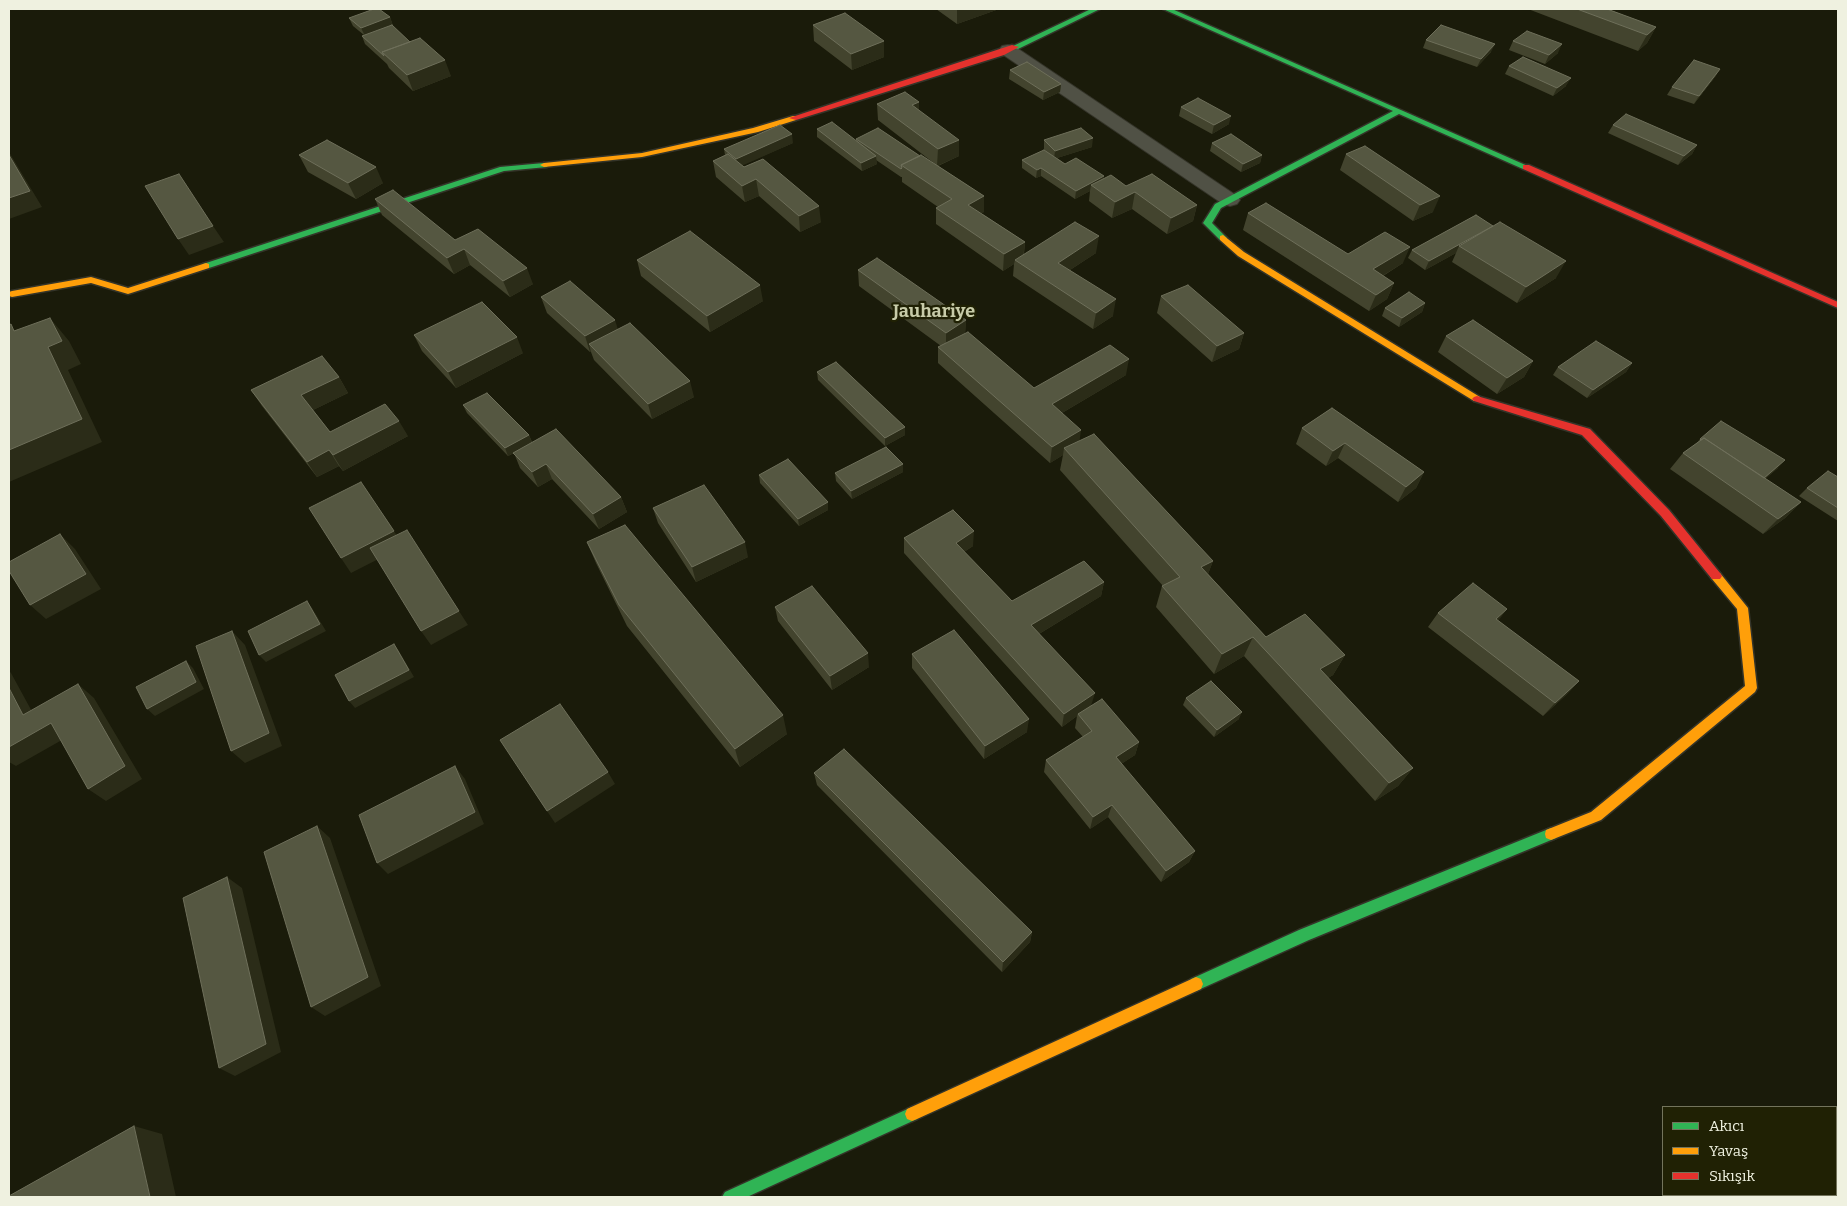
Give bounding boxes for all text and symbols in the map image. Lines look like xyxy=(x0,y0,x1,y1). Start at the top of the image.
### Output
district label: Jauhariye xyxy=(893,301,975,323)
legend xyxy=(1662,1106,1837,1196)
text: Akıcı xyxy=(1709,1117,1744,1135)
text: Yavaş xyxy=(1709,1142,1748,1160)
text: Sıkışık xyxy=(1709,1167,1755,1185)

